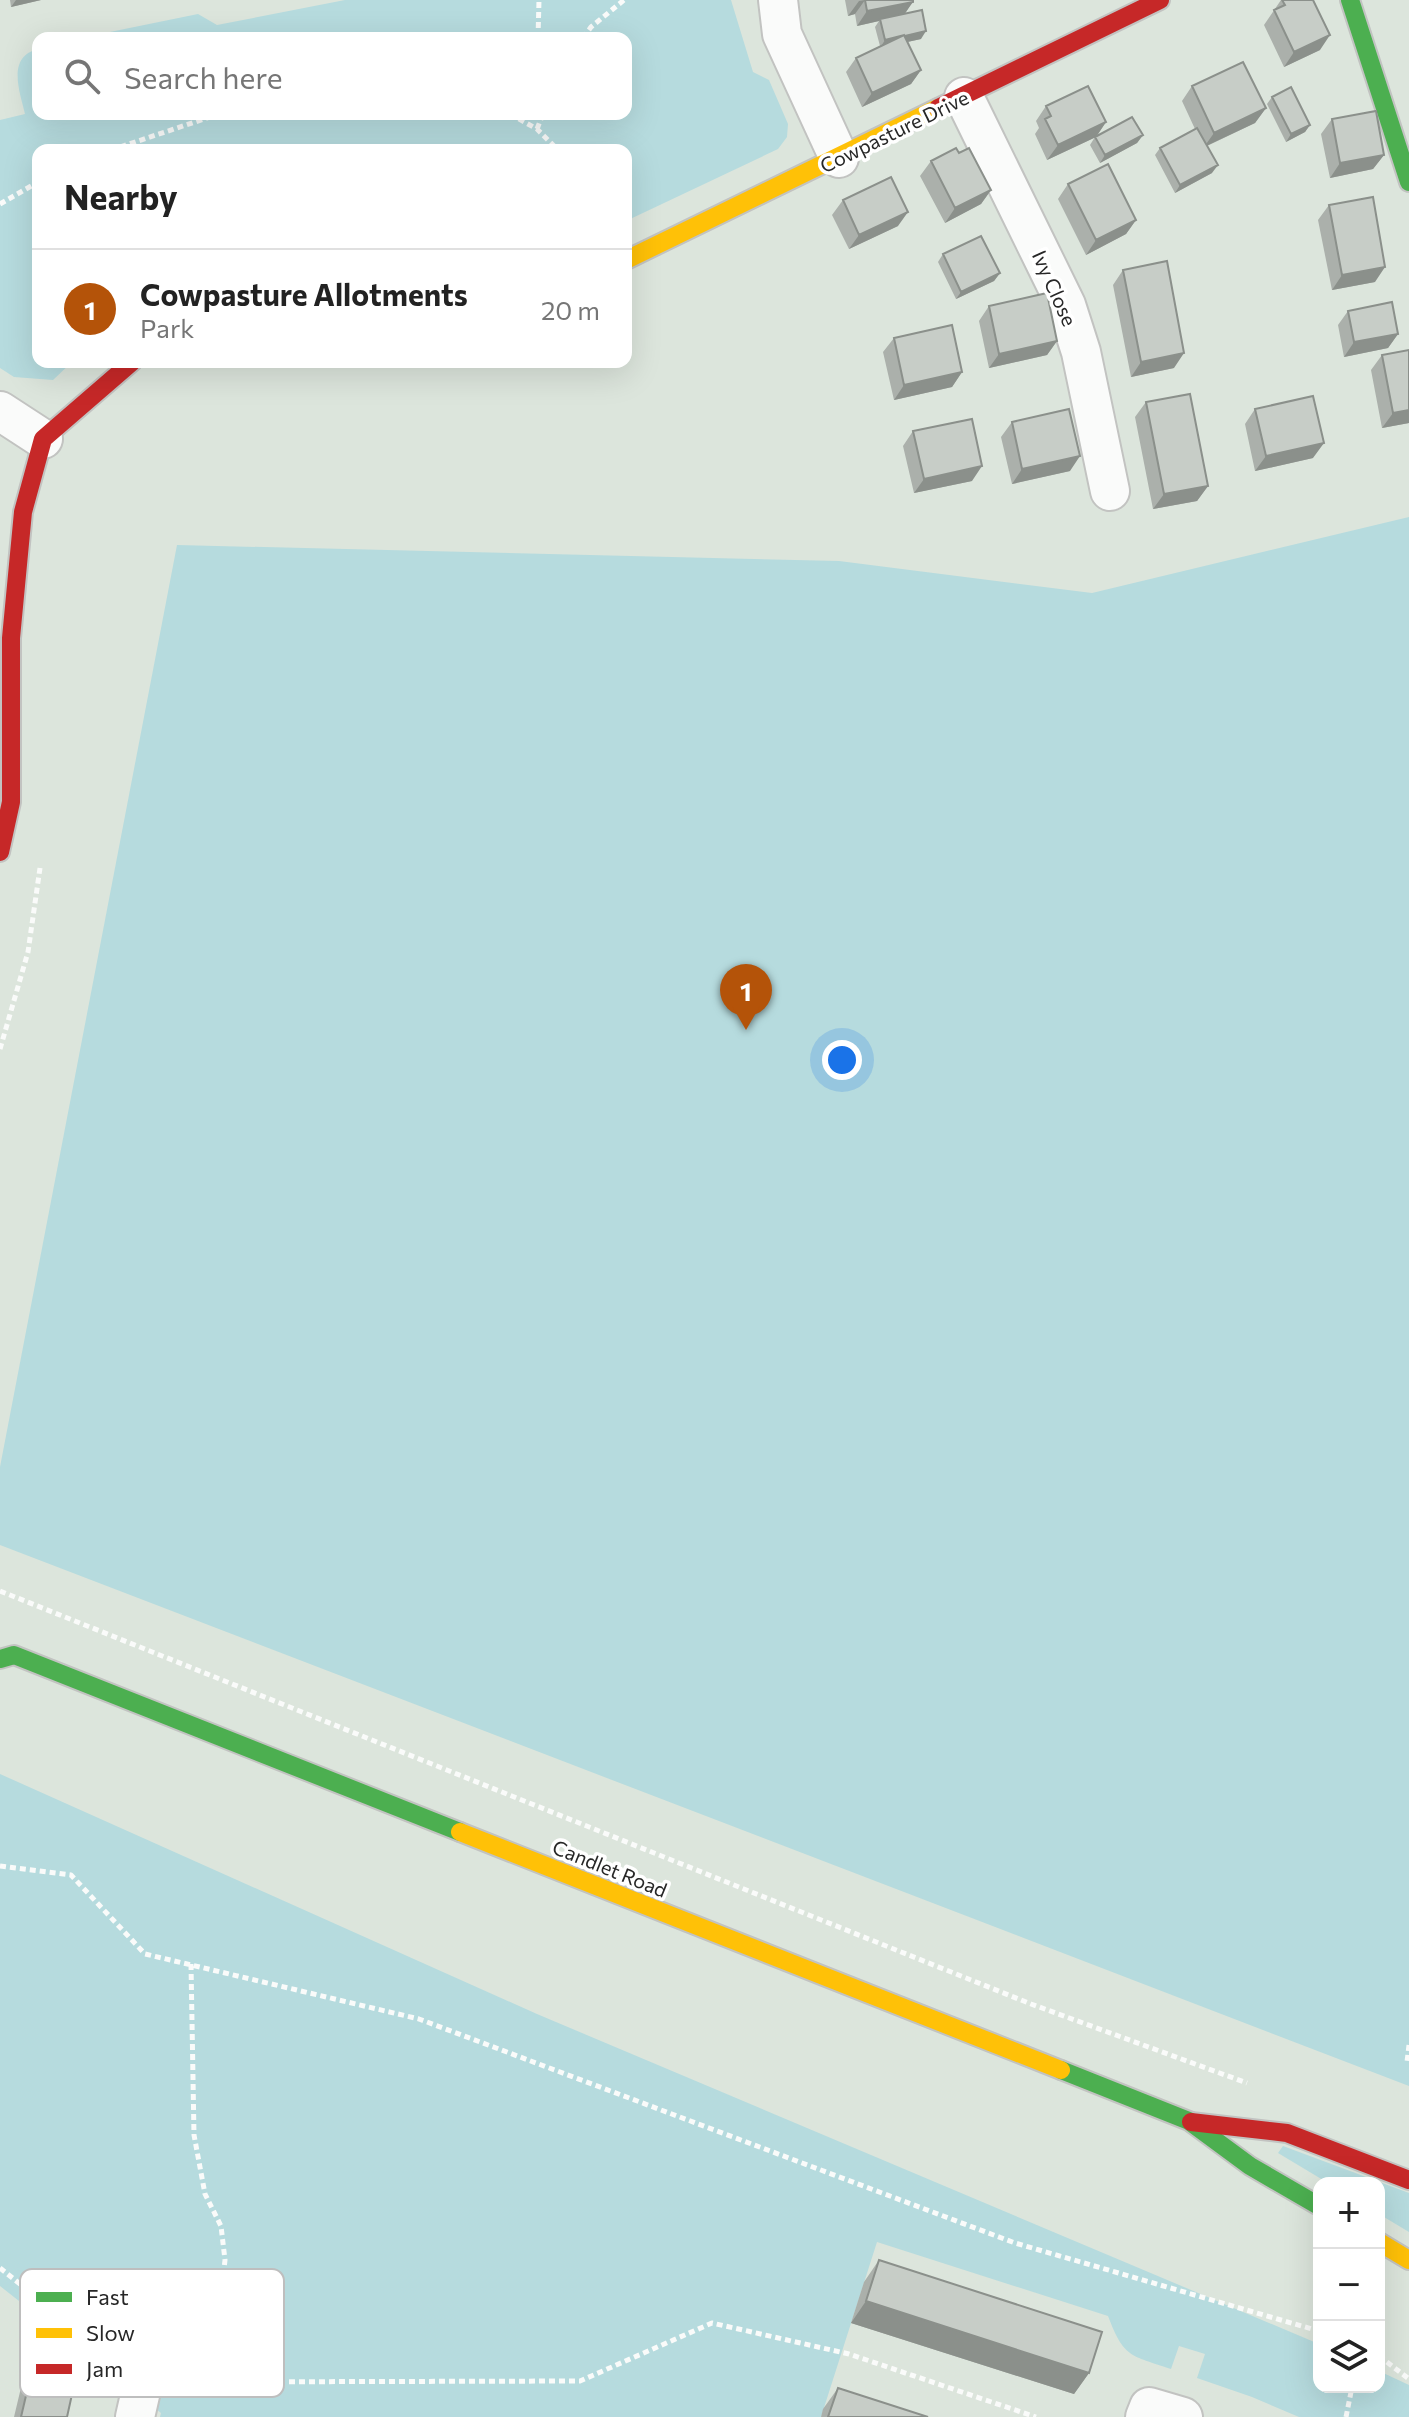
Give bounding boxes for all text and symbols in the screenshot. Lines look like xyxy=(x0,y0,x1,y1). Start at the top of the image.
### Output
search box xyxy=(32,32,632,120)
icon: search xyxy=(60,54,104,98)
text: Search here xyxy=(124,58,283,95)
street label: Cowpasture Drive xyxy=(816,85,972,177)
text: Nearby xyxy=(64,175,178,217)
street label: Ivy Close xyxy=(1028,246,1082,330)
text: Cowpasture Allotments xyxy=(140,275,468,312)
text: 1 xyxy=(84,294,96,325)
text: 20 m xyxy=(541,294,600,325)
text: Park xyxy=(140,312,194,343)
pin: 1 xyxy=(720,964,772,1030)
your location xyxy=(822,1040,862,1080)
street label: Candlet Road xyxy=(549,1834,671,1902)
map controls xyxy=(1313,2177,1385,2393)
button: + xyxy=(1313,2177,1385,2249)
button: − xyxy=(1313,2249,1385,2321)
legend xyxy=(20,2269,284,2397)
text: Fast xyxy=(86,2283,129,2310)
text: Slow xyxy=(86,2319,135,2346)
button: layers xyxy=(1313,2321,1385,2393)
text: Jam xyxy=(86,2355,123,2382)

